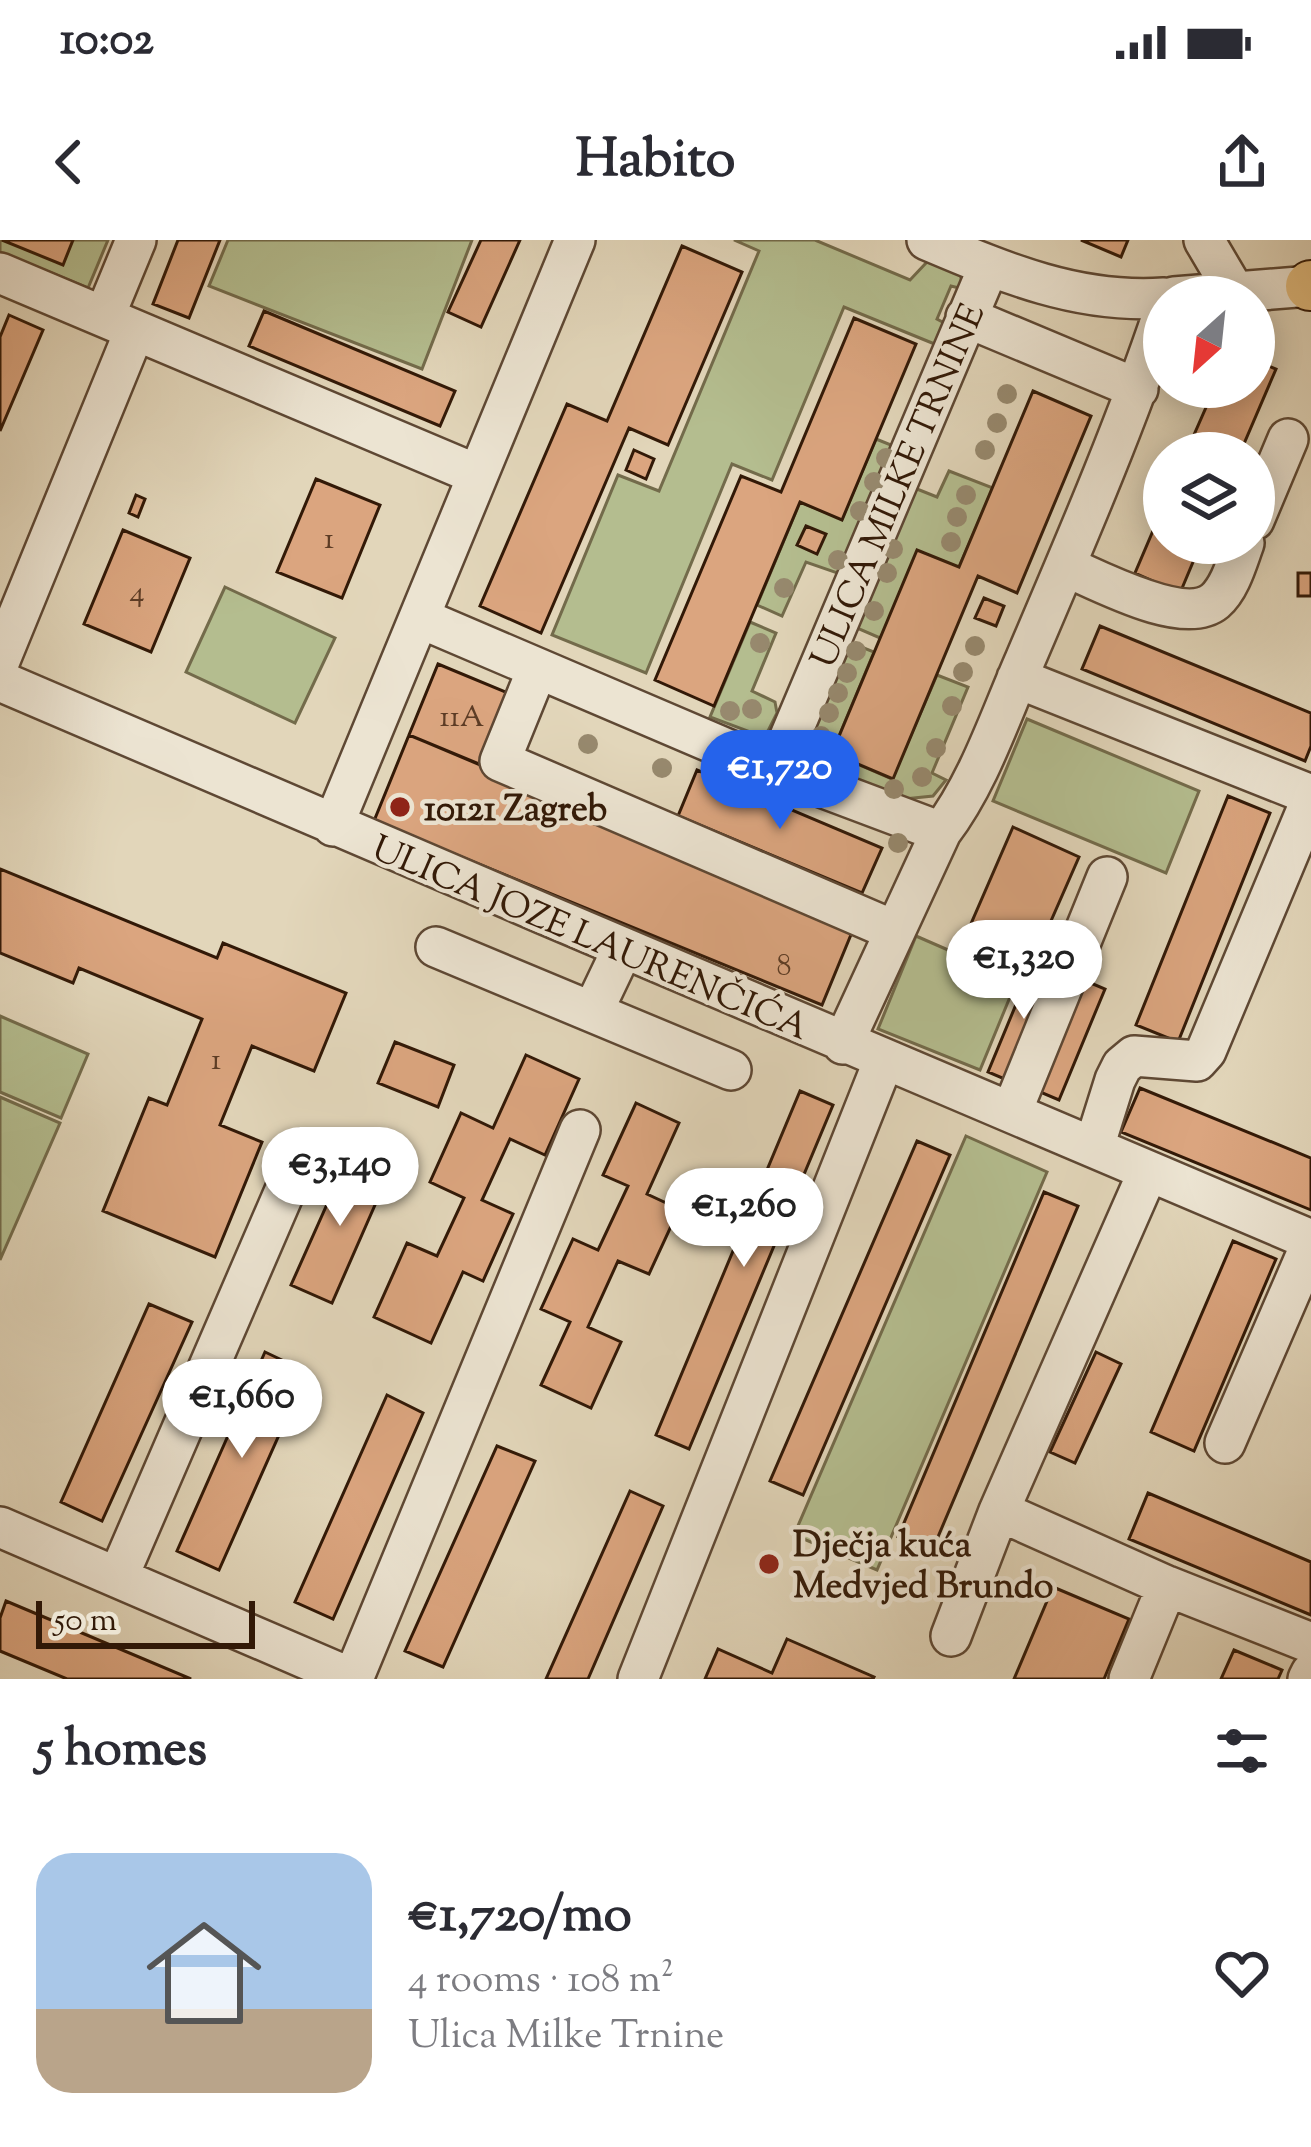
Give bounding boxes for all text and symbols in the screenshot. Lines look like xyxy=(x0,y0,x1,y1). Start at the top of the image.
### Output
text: 10:02 xyxy=(60,10,154,75)
text: Habito xyxy=(576,123,735,201)
icon: back xyxy=(36,129,102,195)
icon: share xyxy=(1209,129,1275,195)
north arrow xyxy=(1143,276,1275,408)
map controls xyxy=(1143,276,1275,564)
street label: ULICA MILKE TRNINE xyxy=(799,296,1000,677)
button: layers xyxy=(1143,432,1275,564)
house number: 1 xyxy=(324,519,334,562)
house number: 4 xyxy=(129,572,145,615)
house number: 11A xyxy=(440,697,484,740)
pin: €1,720 xyxy=(682,730,878,832)
text: €1,720 xyxy=(728,741,833,797)
place label: 10121 Zagreb xyxy=(424,785,607,837)
marker: 10121 Zagreb xyxy=(387,794,413,820)
street label: ULICA JOZE LAURENČIĆA xyxy=(363,824,816,1055)
pin: €1,320 xyxy=(926,920,1122,1022)
text: €1,320 xyxy=(973,931,1075,987)
house number: 8 xyxy=(777,946,792,989)
house number: 1 xyxy=(211,1040,221,1083)
pin: €3,140 xyxy=(242,1127,438,1229)
text: €3,140 xyxy=(289,1138,391,1194)
pin: €1,260 xyxy=(646,1168,842,1270)
text: €1,260 xyxy=(691,1179,797,1235)
pin: €1,660 xyxy=(144,1359,340,1461)
text: €1,660 xyxy=(189,1370,295,1426)
place label: Dječja kuća Medvjed Brundo xyxy=(793,1521,1054,1614)
marker: Dječja kuća Medvjed Brundo xyxy=(756,1551,782,1577)
scale bar xyxy=(36,1595,255,1648)
text: 50 m xyxy=(54,1598,117,1646)
text: 5 homes xyxy=(36,1715,207,1788)
icon: filters xyxy=(1209,1718,1275,1784)
text: €1,720/mo xyxy=(408,1881,632,1954)
icon: home xyxy=(132,1901,276,2045)
icon: heart xyxy=(1209,1940,1275,2006)
text: 4 rooms · 108 m² xyxy=(408,1954,674,2010)
text: Ulica Milke Trnine xyxy=(408,2010,724,2066)

